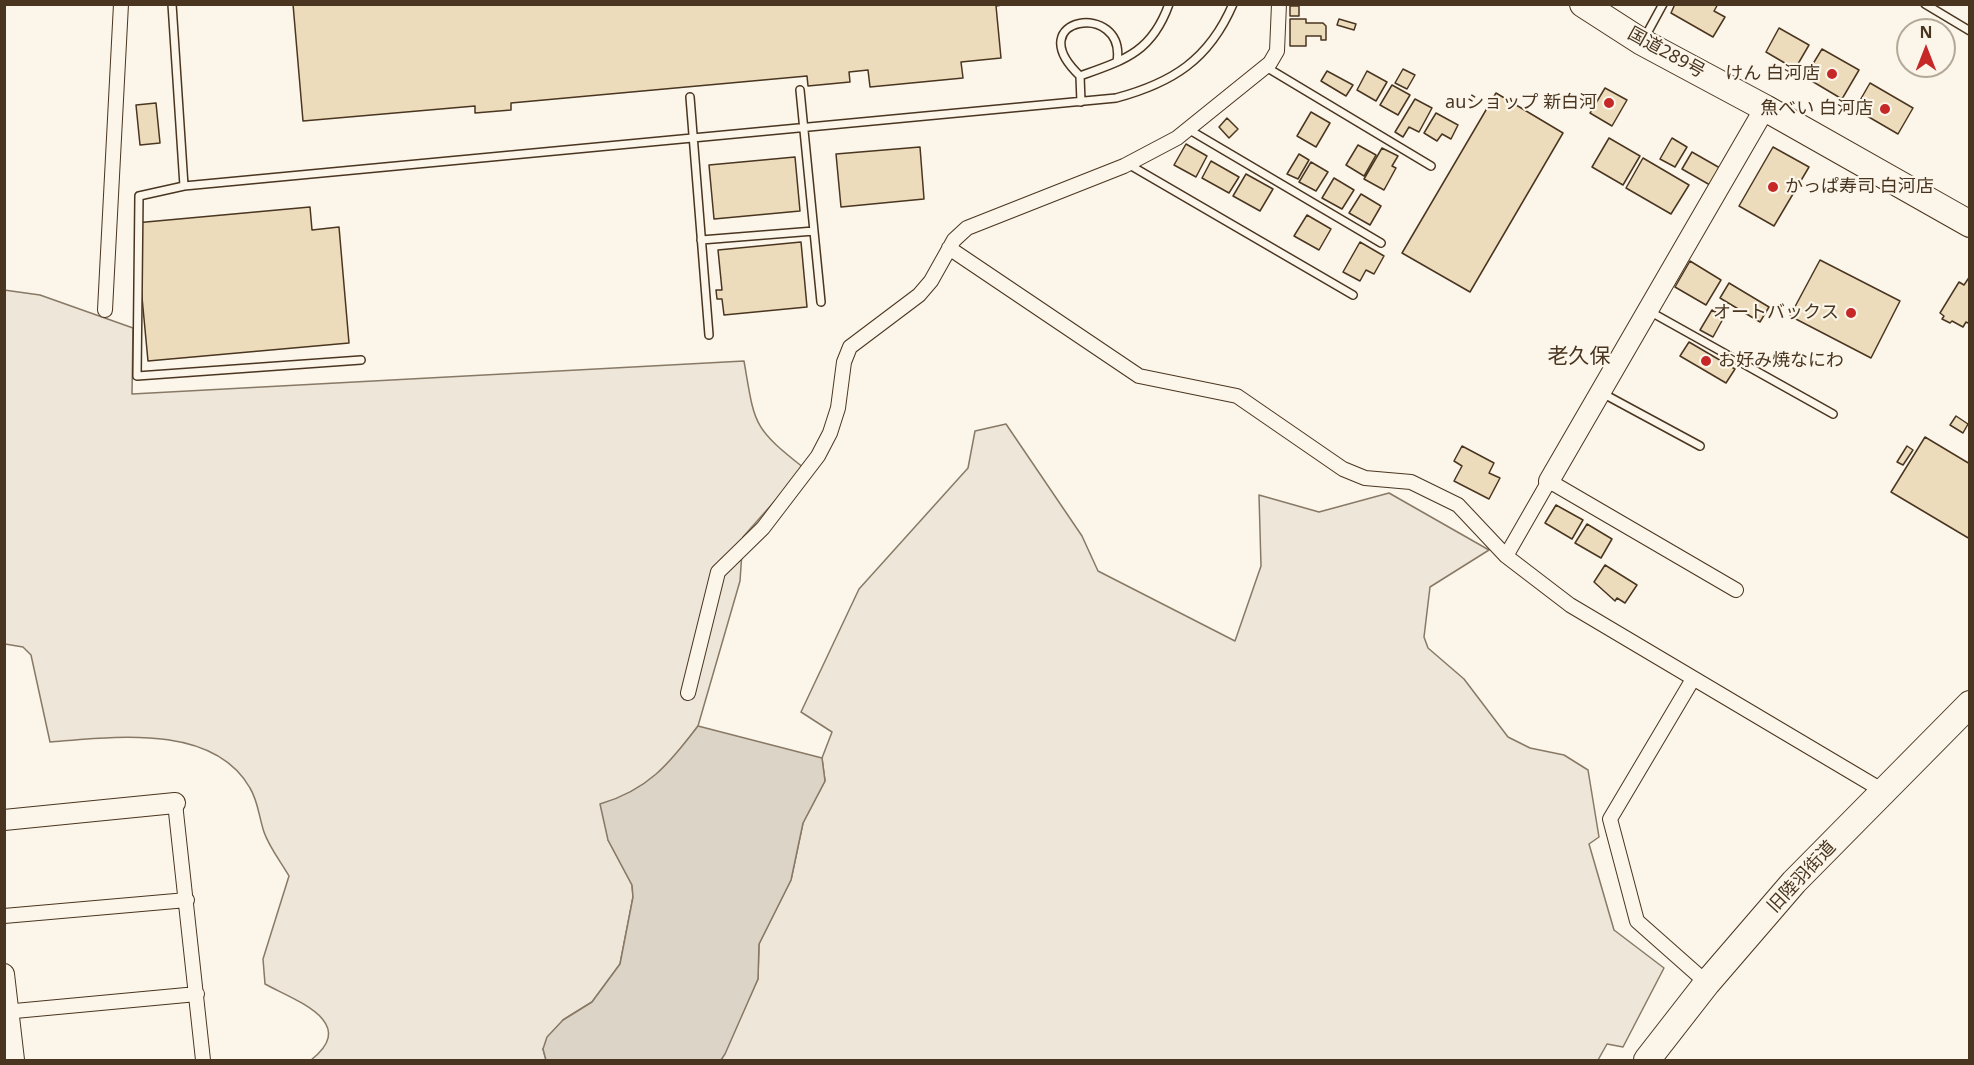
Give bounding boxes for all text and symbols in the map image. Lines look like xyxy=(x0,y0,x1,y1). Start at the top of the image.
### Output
north arrow xyxy=(1896,18,1956,78)
text: N xyxy=(1919,21,1933,43)
street label: 国道289号 xyxy=(1624,23,1708,83)
place label: けん 白河店 xyxy=(1725,63,1820,85)
marker: けん 白河店 xyxy=(1825,67,1839,81)
place label: auショップ 新白河 xyxy=(1445,92,1597,114)
marker: auショップ 新白河 xyxy=(1602,96,1616,110)
place label: 魚べい 白河店 xyxy=(1760,98,1873,120)
marker: 魚べい 白河店 xyxy=(1878,102,1892,116)
place label: かっぱ寿司 白河店 xyxy=(1785,176,1934,198)
marker: かっぱ寿司 白河店 xyxy=(1766,180,1780,194)
place label: オートバックス xyxy=(1713,302,1839,324)
marker: オートバックス xyxy=(1844,306,1858,320)
district label: 老久保 xyxy=(1548,344,1610,370)
place label: お好み焼なにわ xyxy=(1718,350,1844,372)
marker: お好み焼なにわ xyxy=(1699,354,1713,368)
street label: 旧陸羽街道 xyxy=(1763,837,1841,917)

